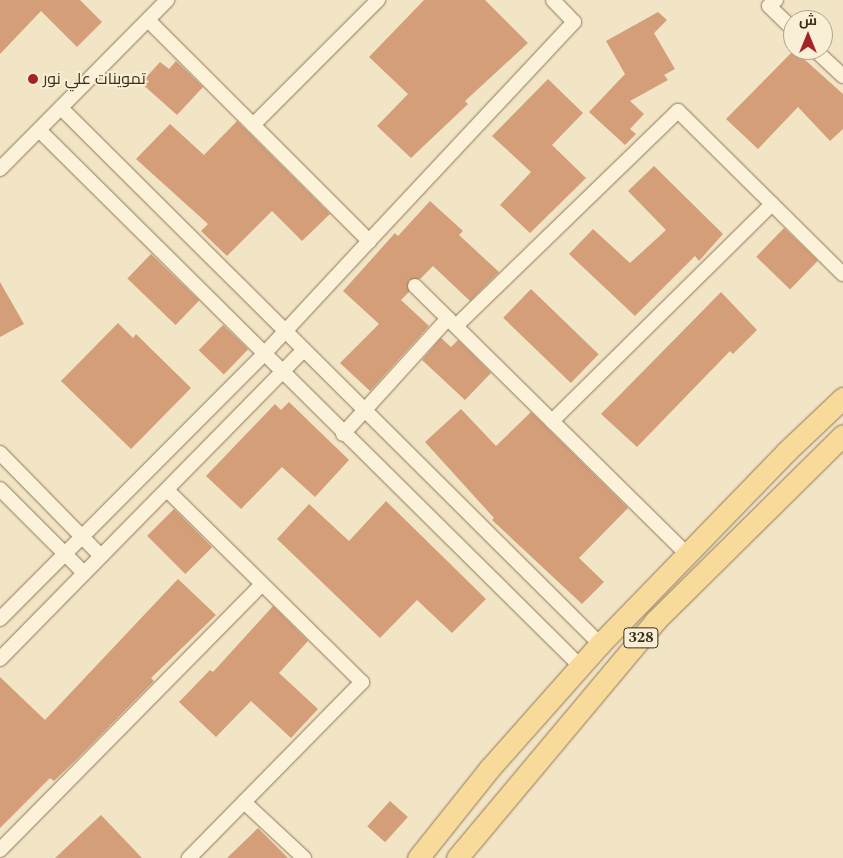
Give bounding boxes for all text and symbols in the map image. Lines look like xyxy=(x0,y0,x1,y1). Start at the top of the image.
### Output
north arrow xyxy=(783,10,833,60)
text: ش xyxy=(799,10,817,31)
place label: تموينات علي نور xyxy=(43,69,146,89)
marker: تموينات علي نور xyxy=(27,73,39,85)
road number: 328 xyxy=(622,626,660,650)

